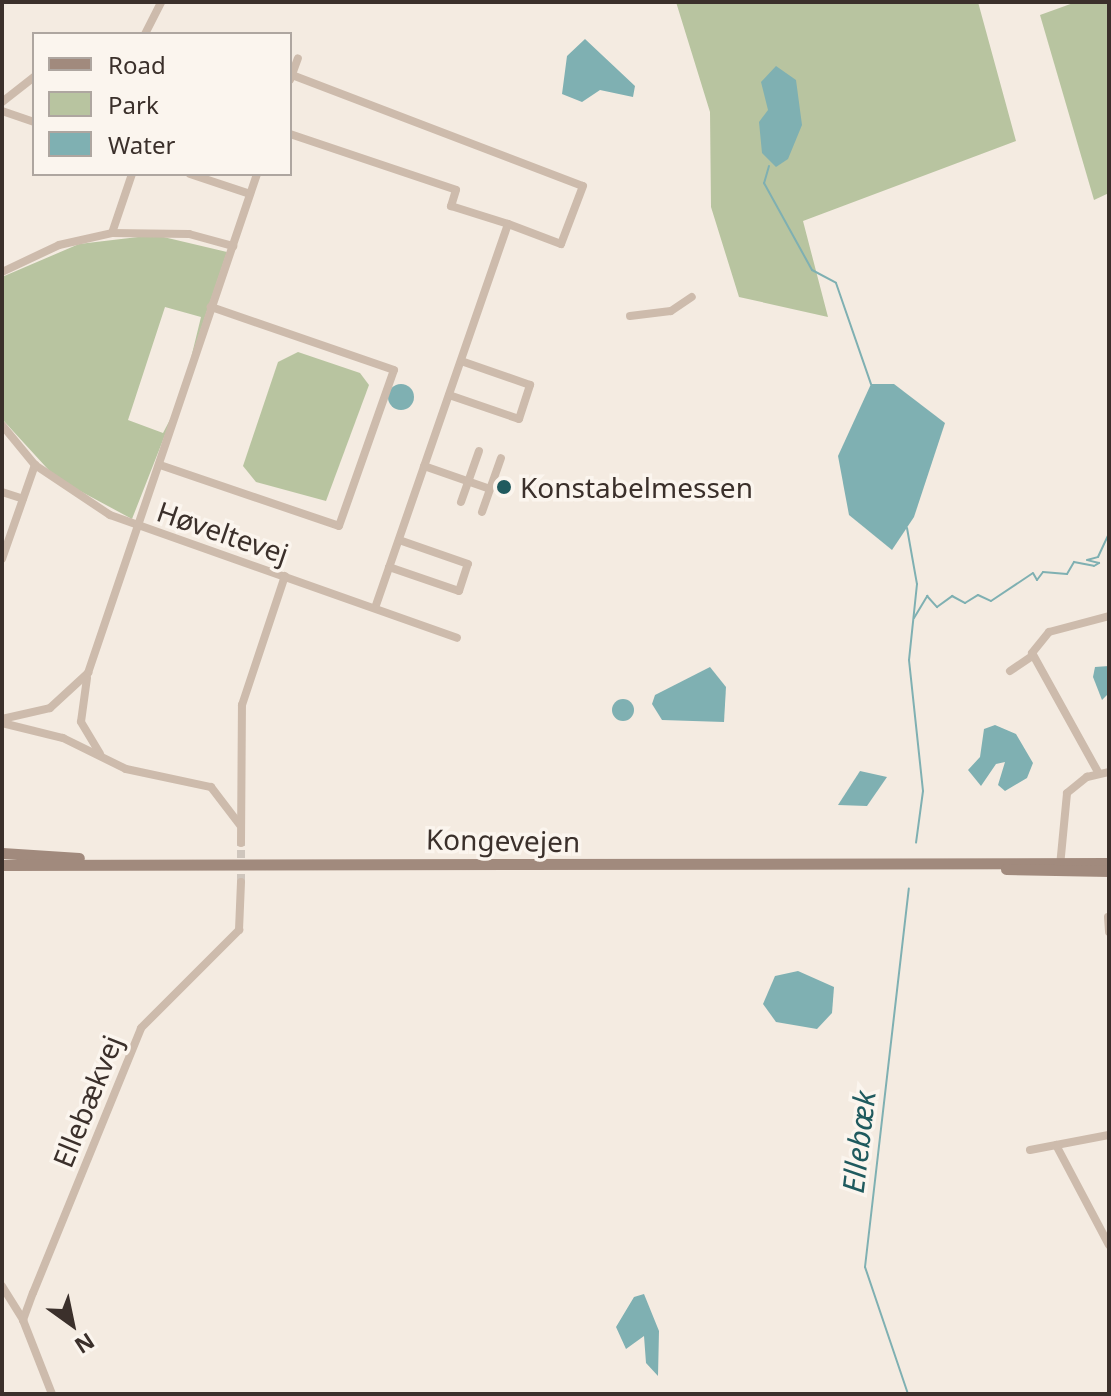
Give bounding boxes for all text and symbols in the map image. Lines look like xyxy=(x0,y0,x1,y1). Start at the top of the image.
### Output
legend xyxy=(32,32,292,176)
text: Road xyxy=(108,48,166,81)
text: Park xyxy=(108,88,159,121)
text: Water xyxy=(108,128,175,161)
place label: Konstabelmessen xyxy=(520,470,753,504)
marker: Konstabelmessen xyxy=(495,478,513,496)
street label: Høveltevej xyxy=(153,494,293,570)
street label: Kongevejen xyxy=(426,822,580,858)
street label: Ellebækvej xyxy=(45,1030,129,1172)
water label: Ellebæk xyxy=(835,1089,883,1195)
north arrow xyxy=(32,1284,112,1364)
text: N xyxy=(69,1327,101,1362)

